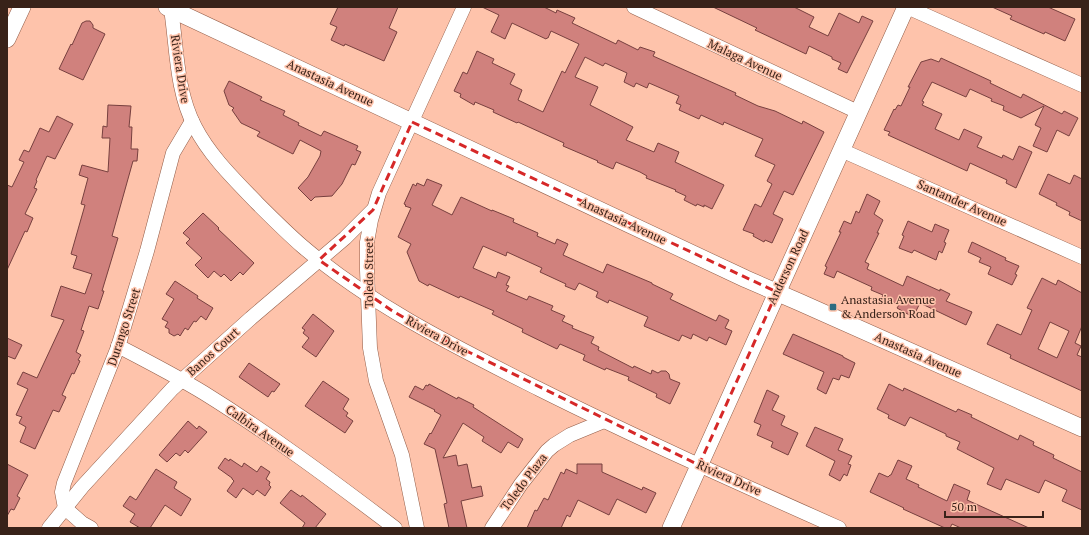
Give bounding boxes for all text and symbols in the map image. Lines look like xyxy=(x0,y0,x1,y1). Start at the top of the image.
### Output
street label: Riviera Drive xyxy=(168,34,193,104)
street label: Malaga Avenue xyxy=(706,36,785,83)
street label: Anastasia Avenue xyxy=(284,56,376,109)
street label: Santander Avenue xyxy=(915,176,1009,229)
street label: Anastasia Avenue xyxy=(577,194,669,247)
street label: Anderson Road xyxy=(764,226,812,307)
street label: Toledo Street xyxy=(361,237,376,309)
street label: Durango Street xyxy=(104,285,143,368)
place label: Anastasia Avenue & Anderson Road xyxy=(841,292,936,321)
marker: Anastasia Avenue & Anderson Road xyxy=(828,302,838,312)
street label: Riviera Drive xyxy=(403,312,471,359)
street label: Banos Court xyxy=(183,324,242,379)
street label: Anastasia Avenue xyxy=(872,329,964,380)
street label: Calbira Avenue xyxy=(223,401,297,460)
street label: Toledo Plaza xyxy=(497,450,550,513)
street label: Riviera Drive xyxy=(695,457,764,498)
scale bar xyxy=(945,493,1043,519)
text: 50 m xyxy=(951,499,978,514)

